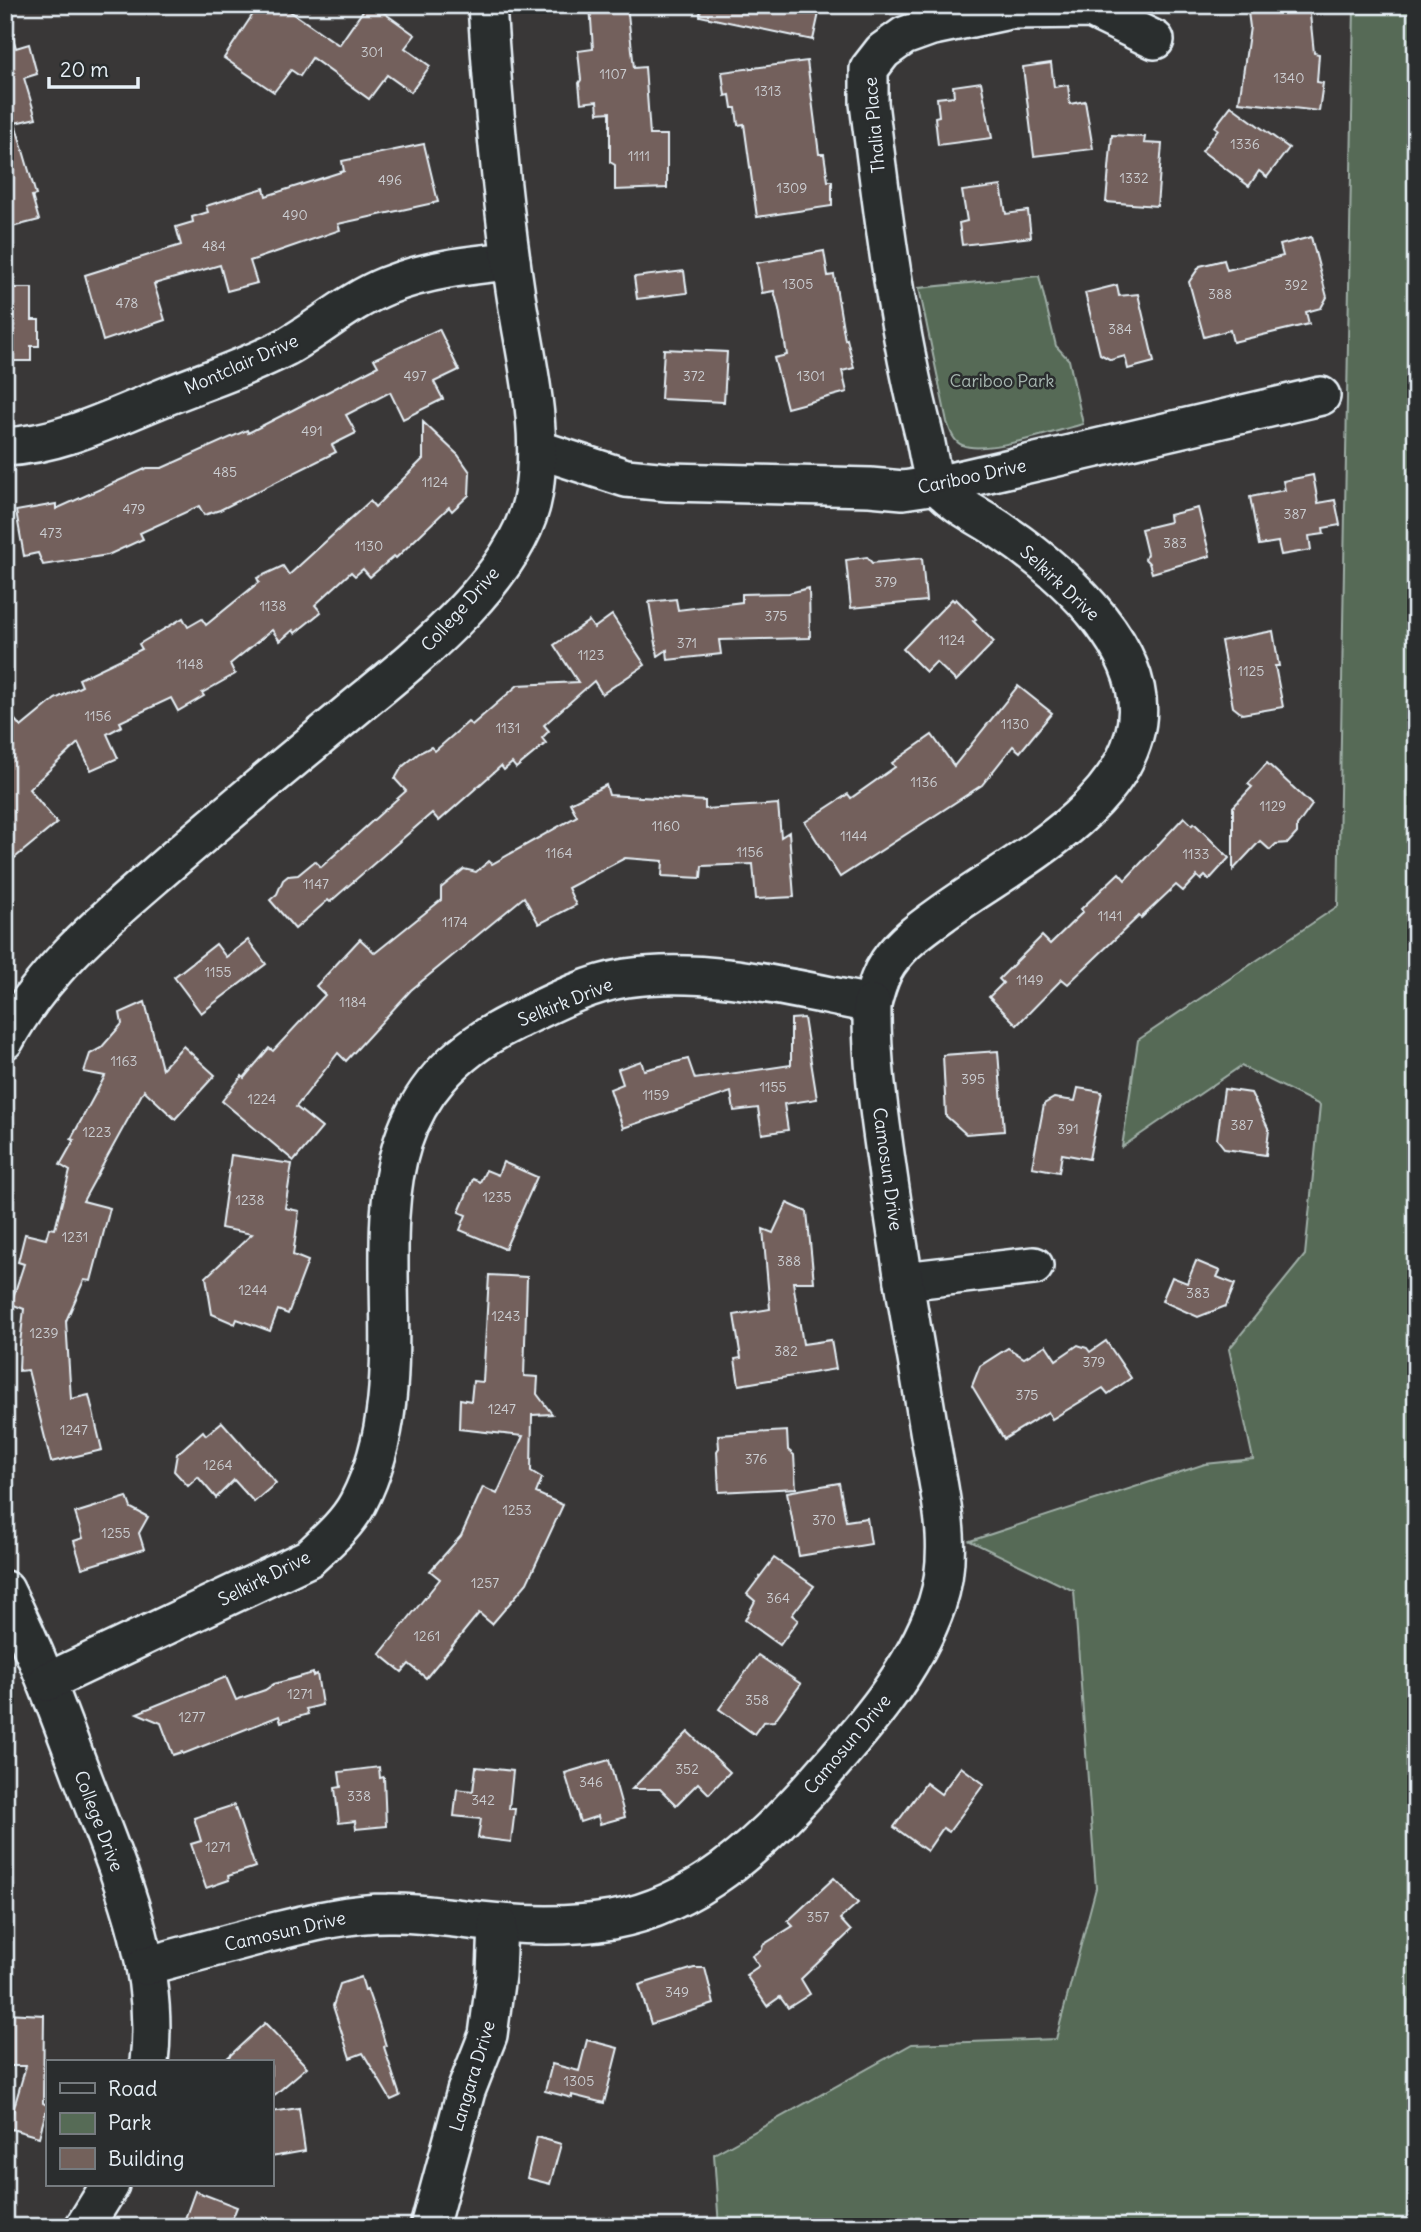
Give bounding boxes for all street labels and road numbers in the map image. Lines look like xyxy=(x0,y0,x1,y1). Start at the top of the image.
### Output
street label: Thalia Place xyxy=(858,76,890,174)
street label: Montclair Drive xyxy=(180,329,302,399)
street label: Cariboo Drive xyxy=(916,453,1028,499)
street label: Selkirk Drive xyxy=(1015,540,1105,626)
street label: College Drive xyxy=(416,562,504,656)
street label: Selkirk Drive xyxy=(514,973,616,1031)
street label: Camosun Drive xyxy=(868,1106,908,1232)
street label: Selkirk Drive xyxy=(214,1545,314,1611)
street label: Camosun Drive xyxy=(798,1689,896,1799)
street label: College Drive xyxy=(69,1767,129,1875)
street label: Camosun Drive xyxy=(222,1906,348,1956)
street label: Langara Drive xyxy=(444,2018,500,2134)

